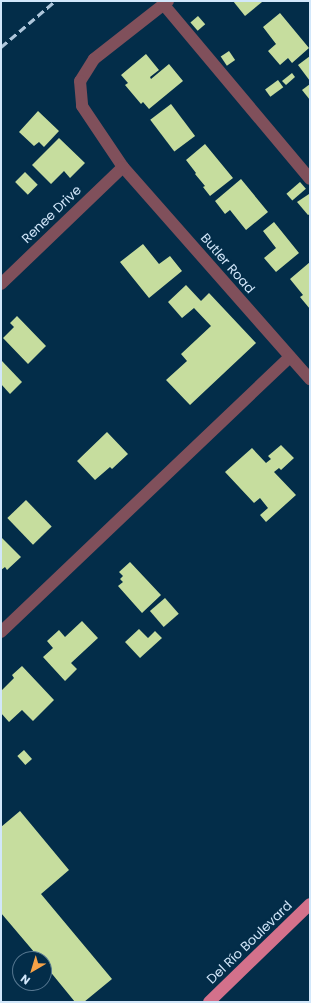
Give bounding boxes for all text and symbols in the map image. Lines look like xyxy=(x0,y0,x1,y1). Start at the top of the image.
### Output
street label: Renee Drive xyxy=(19,183,85,247)
street label: Butler Road xyxy=(197,231,257,297)
street label: Del Río Boulevard xyxy=(204,898,296,988)
north arrow xyxy=(12,951,52,991)
text: N xyxy=(17,971,33,989)

